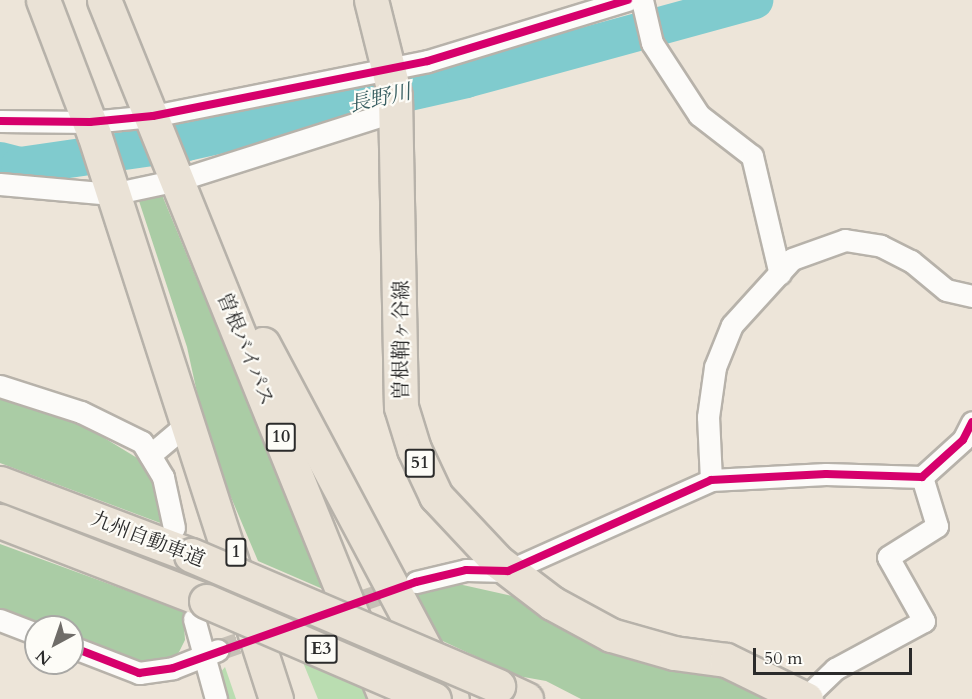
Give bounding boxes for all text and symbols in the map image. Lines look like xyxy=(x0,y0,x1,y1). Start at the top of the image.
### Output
water label: 長野川 xyxy=(346,80,414,118)
street label: 曽根鞘ヶ谷線 xyxy=(389,280,413,400)
street label: 曽根バイパス xyxy=(212,289,280,409)
road number: 10 xyxy=(264,422,298,452)
road number: 51 xyxy=(404,448,436,478)
street label: 九州自動車道 xyxy=(88,506,208,572)
road number: 1 xyxy=(224,537,248,567)
north arrow xyxy=(24,615,84,675)
road number: E3 xyxy=(304,634,338,664)
scale bar xyxy=(756,636,915,674)
text: N xyxy=(31,644,56,670)
text: 50 m xyxy=(764,646,803,671)

